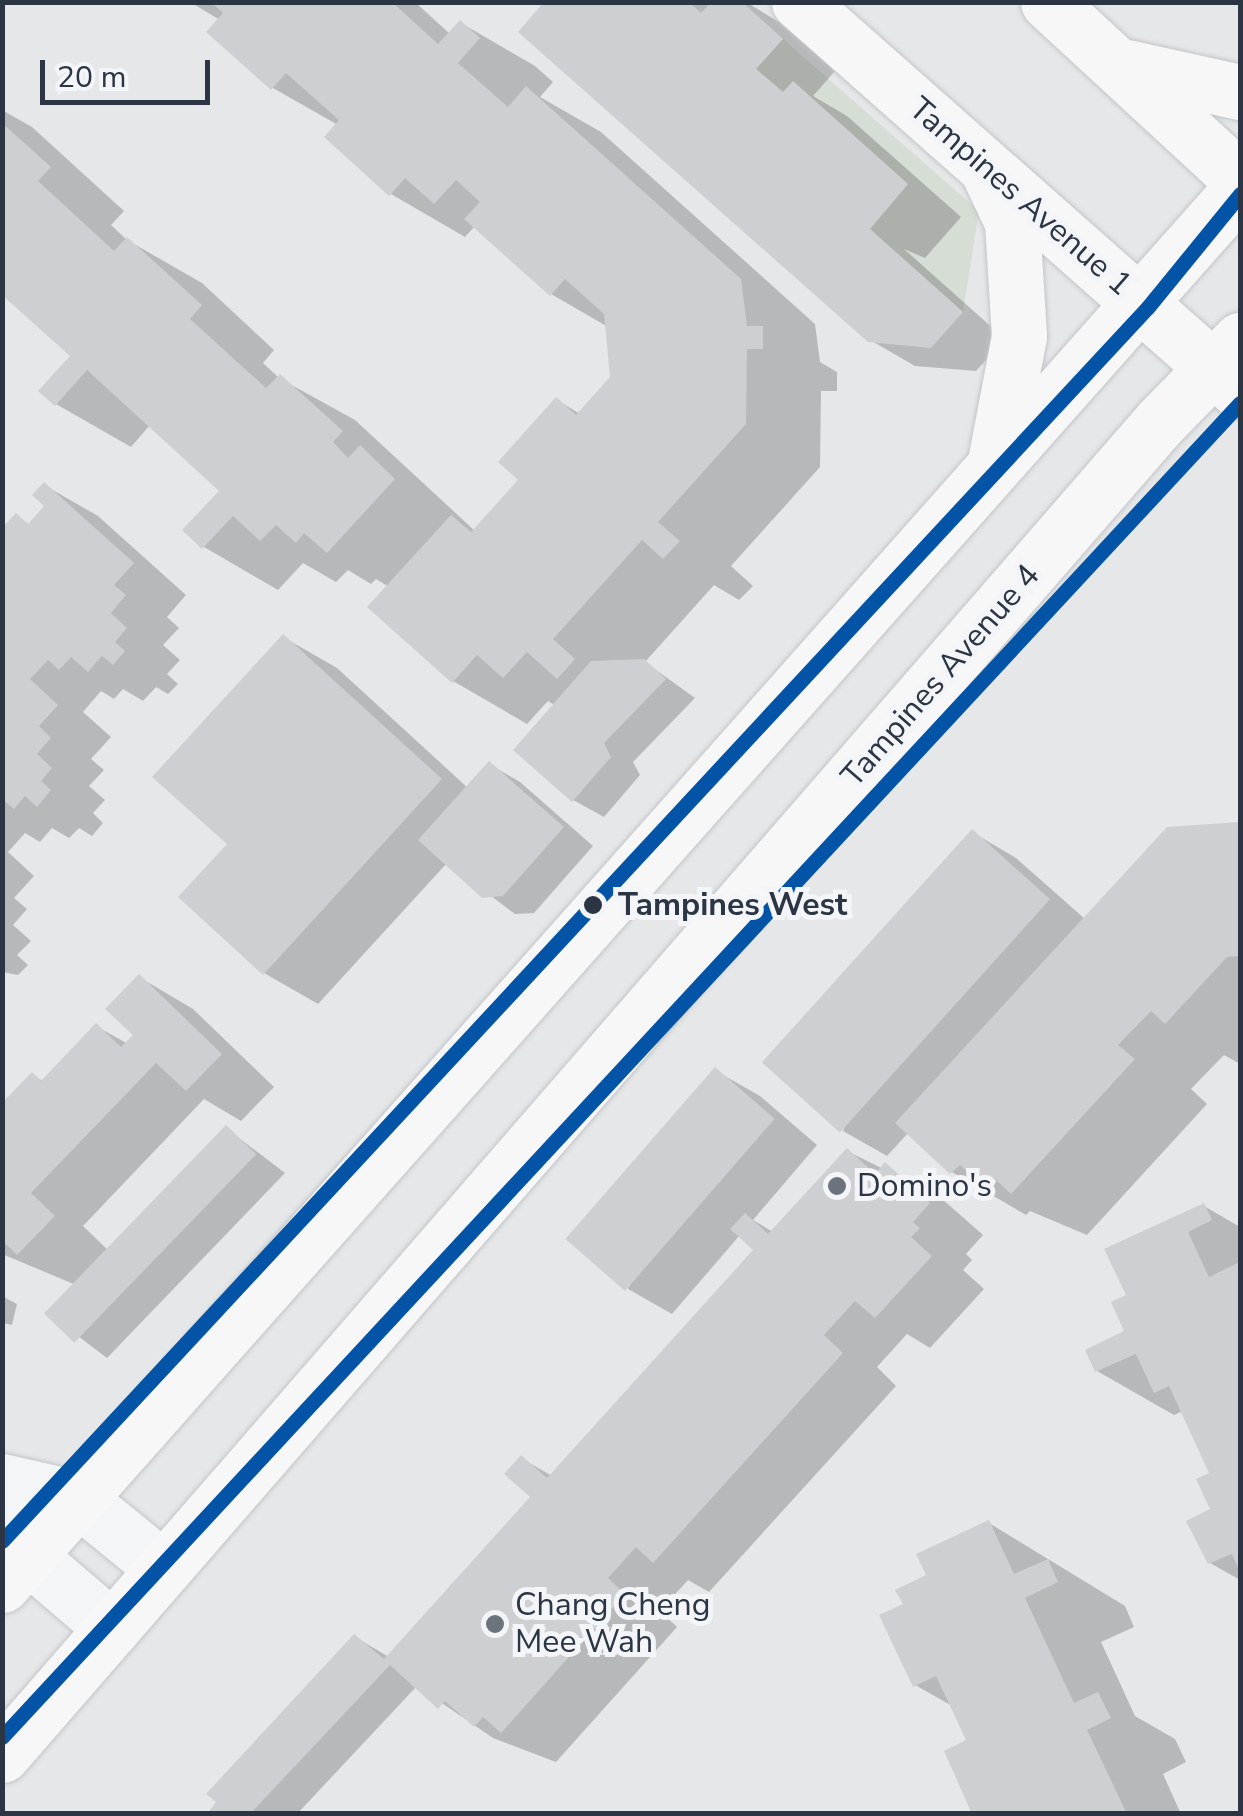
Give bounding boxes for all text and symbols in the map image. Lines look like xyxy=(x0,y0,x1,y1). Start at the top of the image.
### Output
scale bar xyxy=(45,40,215,102)
text: 20 m xyxy=(57,57,126,98)
street label: Tampines Avenue 1 xyxy=(901,90,1139,304)
street label: Tampines Avenue 4 xyxy=(834,557,1048,795)
place label: Tampines West xyxy=(618,886,847,924)
marker: Tampines West xyxy=(577,889,609,921)
place label: Domino's xyxy=(857,1167,992,1205)
marker: Domino's xyxy=(826,1175,848,1197)
place label: Chang Cheng Mee Wah xyxy=(515,1587,710,1662)
marker: Chang Cheng Mee Wah xyxy=(484,1613,506,1635)

